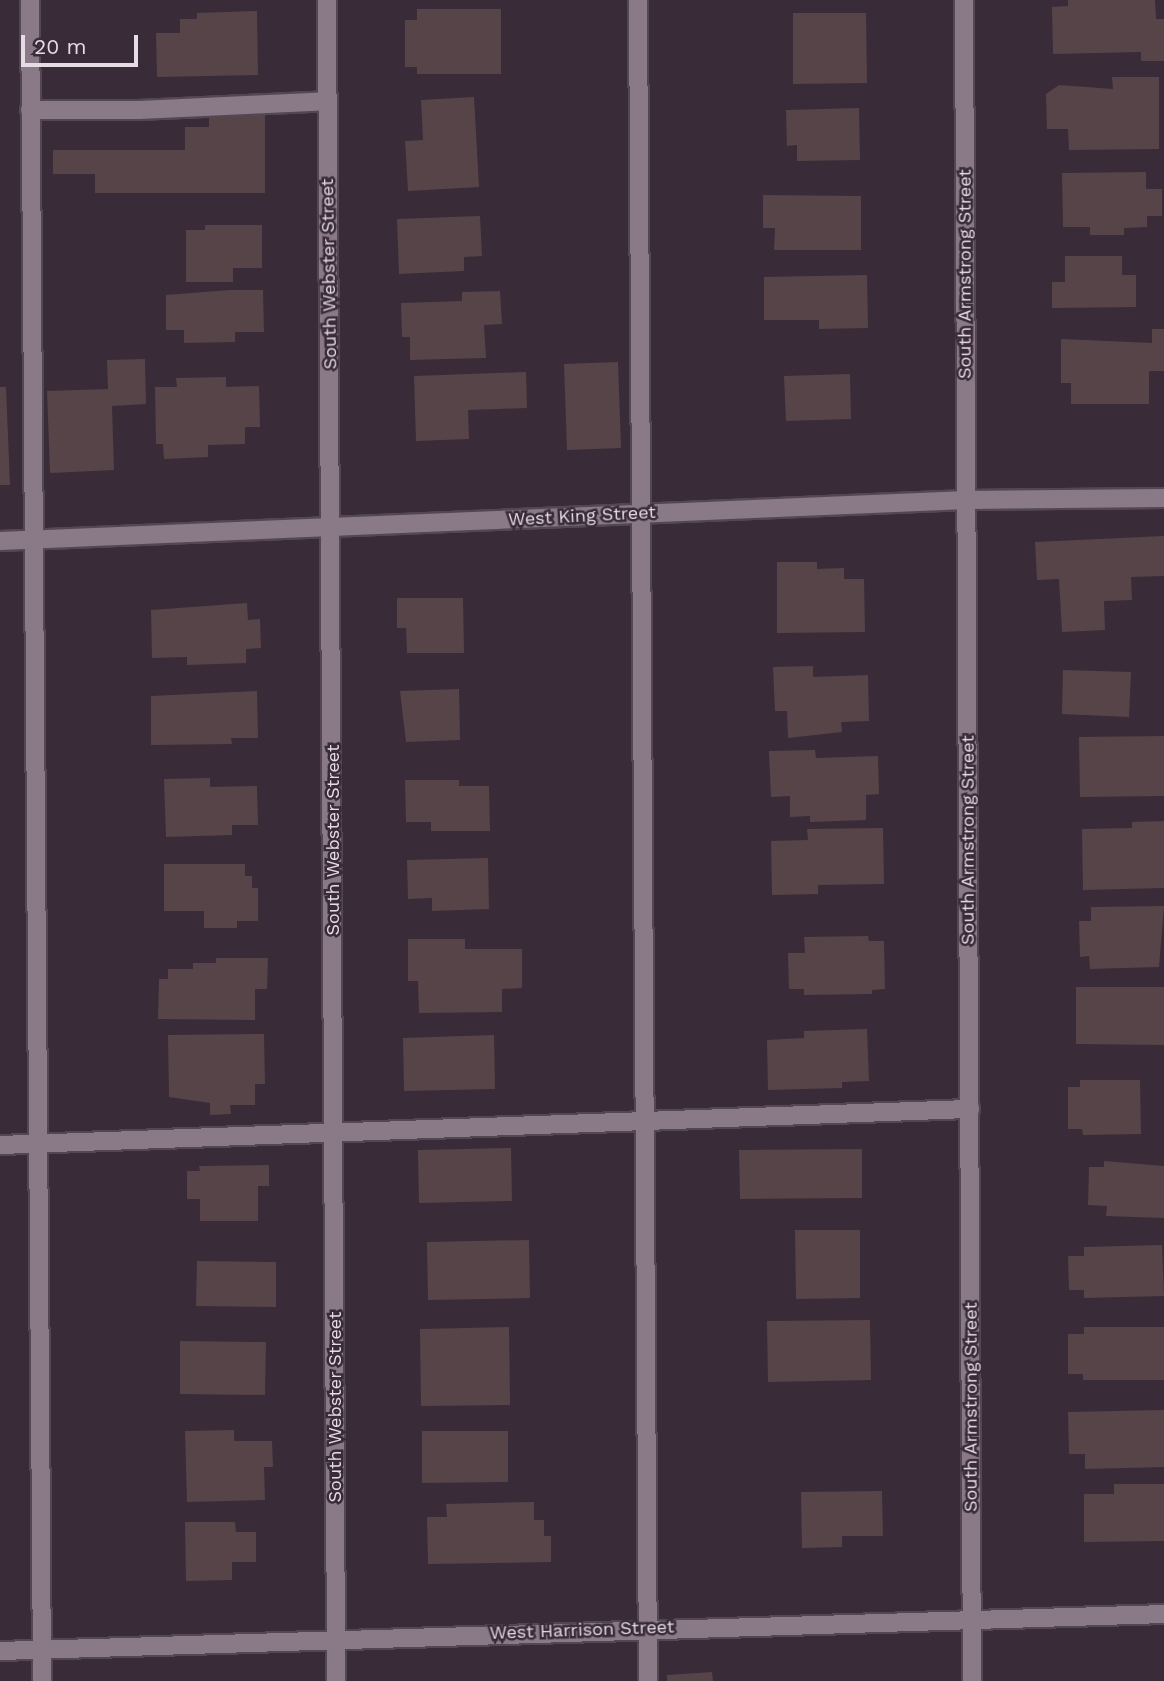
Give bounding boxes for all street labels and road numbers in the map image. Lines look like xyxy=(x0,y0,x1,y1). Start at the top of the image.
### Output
street label: South Armstrong Street xyxy=(954,169,976,379)
street label: South Webster Street xyxy=(317,178,341,370)
street label: West King Street xyxy=(508,501,656,531)
street label: South Armstrong Street xyxy=(957,735,979,945)
street label: South Webster Street xyxy=(322,744,344,936)
street label: South Armstrong Street xyxy=(960,1302,982,1512)
street label: South Webster Street xyxy=(324,1311,346,1503)
street label: West Harrison Street xyxy=(489,1616,675,1644)

